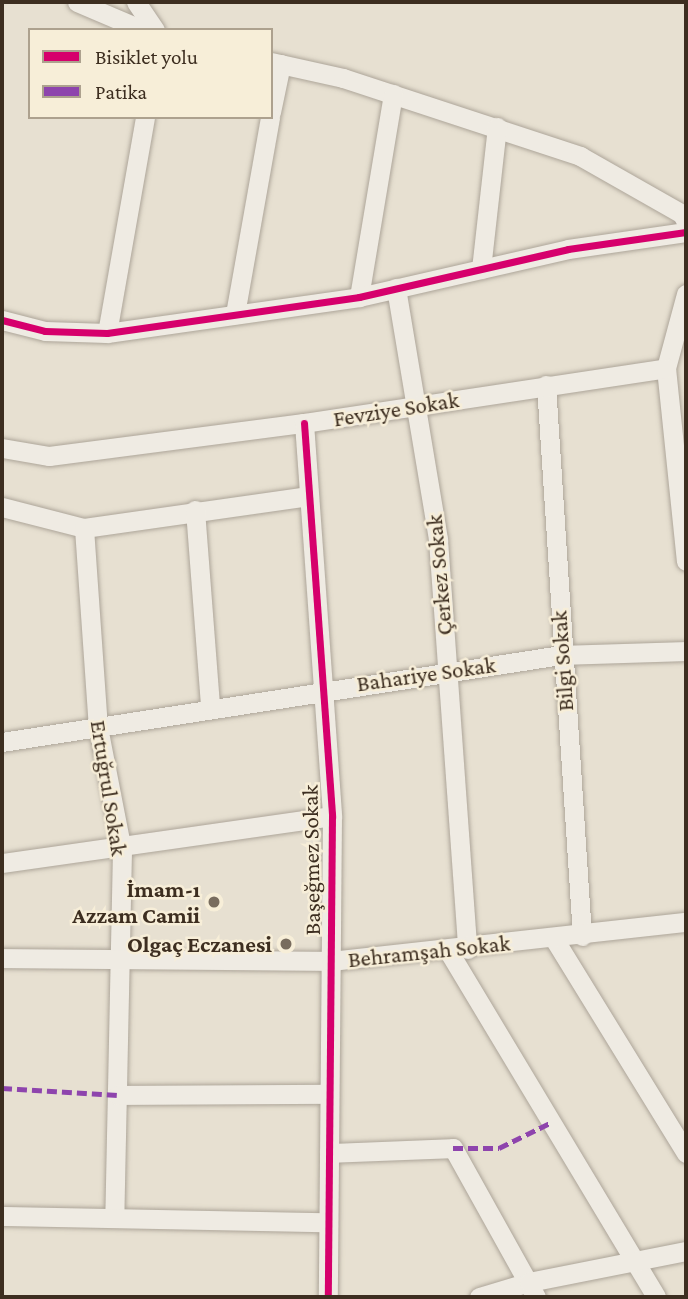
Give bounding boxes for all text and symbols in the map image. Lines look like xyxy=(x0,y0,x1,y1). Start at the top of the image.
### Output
legend xyxy=(28,28,273,119)
text: Bisiklet yolu xyxy=(95,45,198,69)
text: Patika xyxy=(95,80,147,104)
street label: Fevziye Sokak xyxy=(331,385,461,433)
street label: Çerkez Sokak xyxy=(420,513,458,637)
street label: Bilgi Sokak xyxy=(545,610,579,712)
street label: Bahariye Sokak xyxy=(355,651,497,697)
street label: Ertuğrul Sokak xyxy=(85,718,133,858)
street label: Başeğmez Sokak xyxy=(296,784,326,936)
place label: İmam-ı Azzam Camii xyxy=(72,875,200,929)
marker: İmam-ı Azzam Camii xyxy=(206,894,222,910)
street label: Behramşah Sokak xyxy=(347,929,511,973)
place label: Olgaç Eczanesi xyxy=(127,930,272,958)
marker: Olgaç Eczanesi xyxy=(278,936,294,952)

